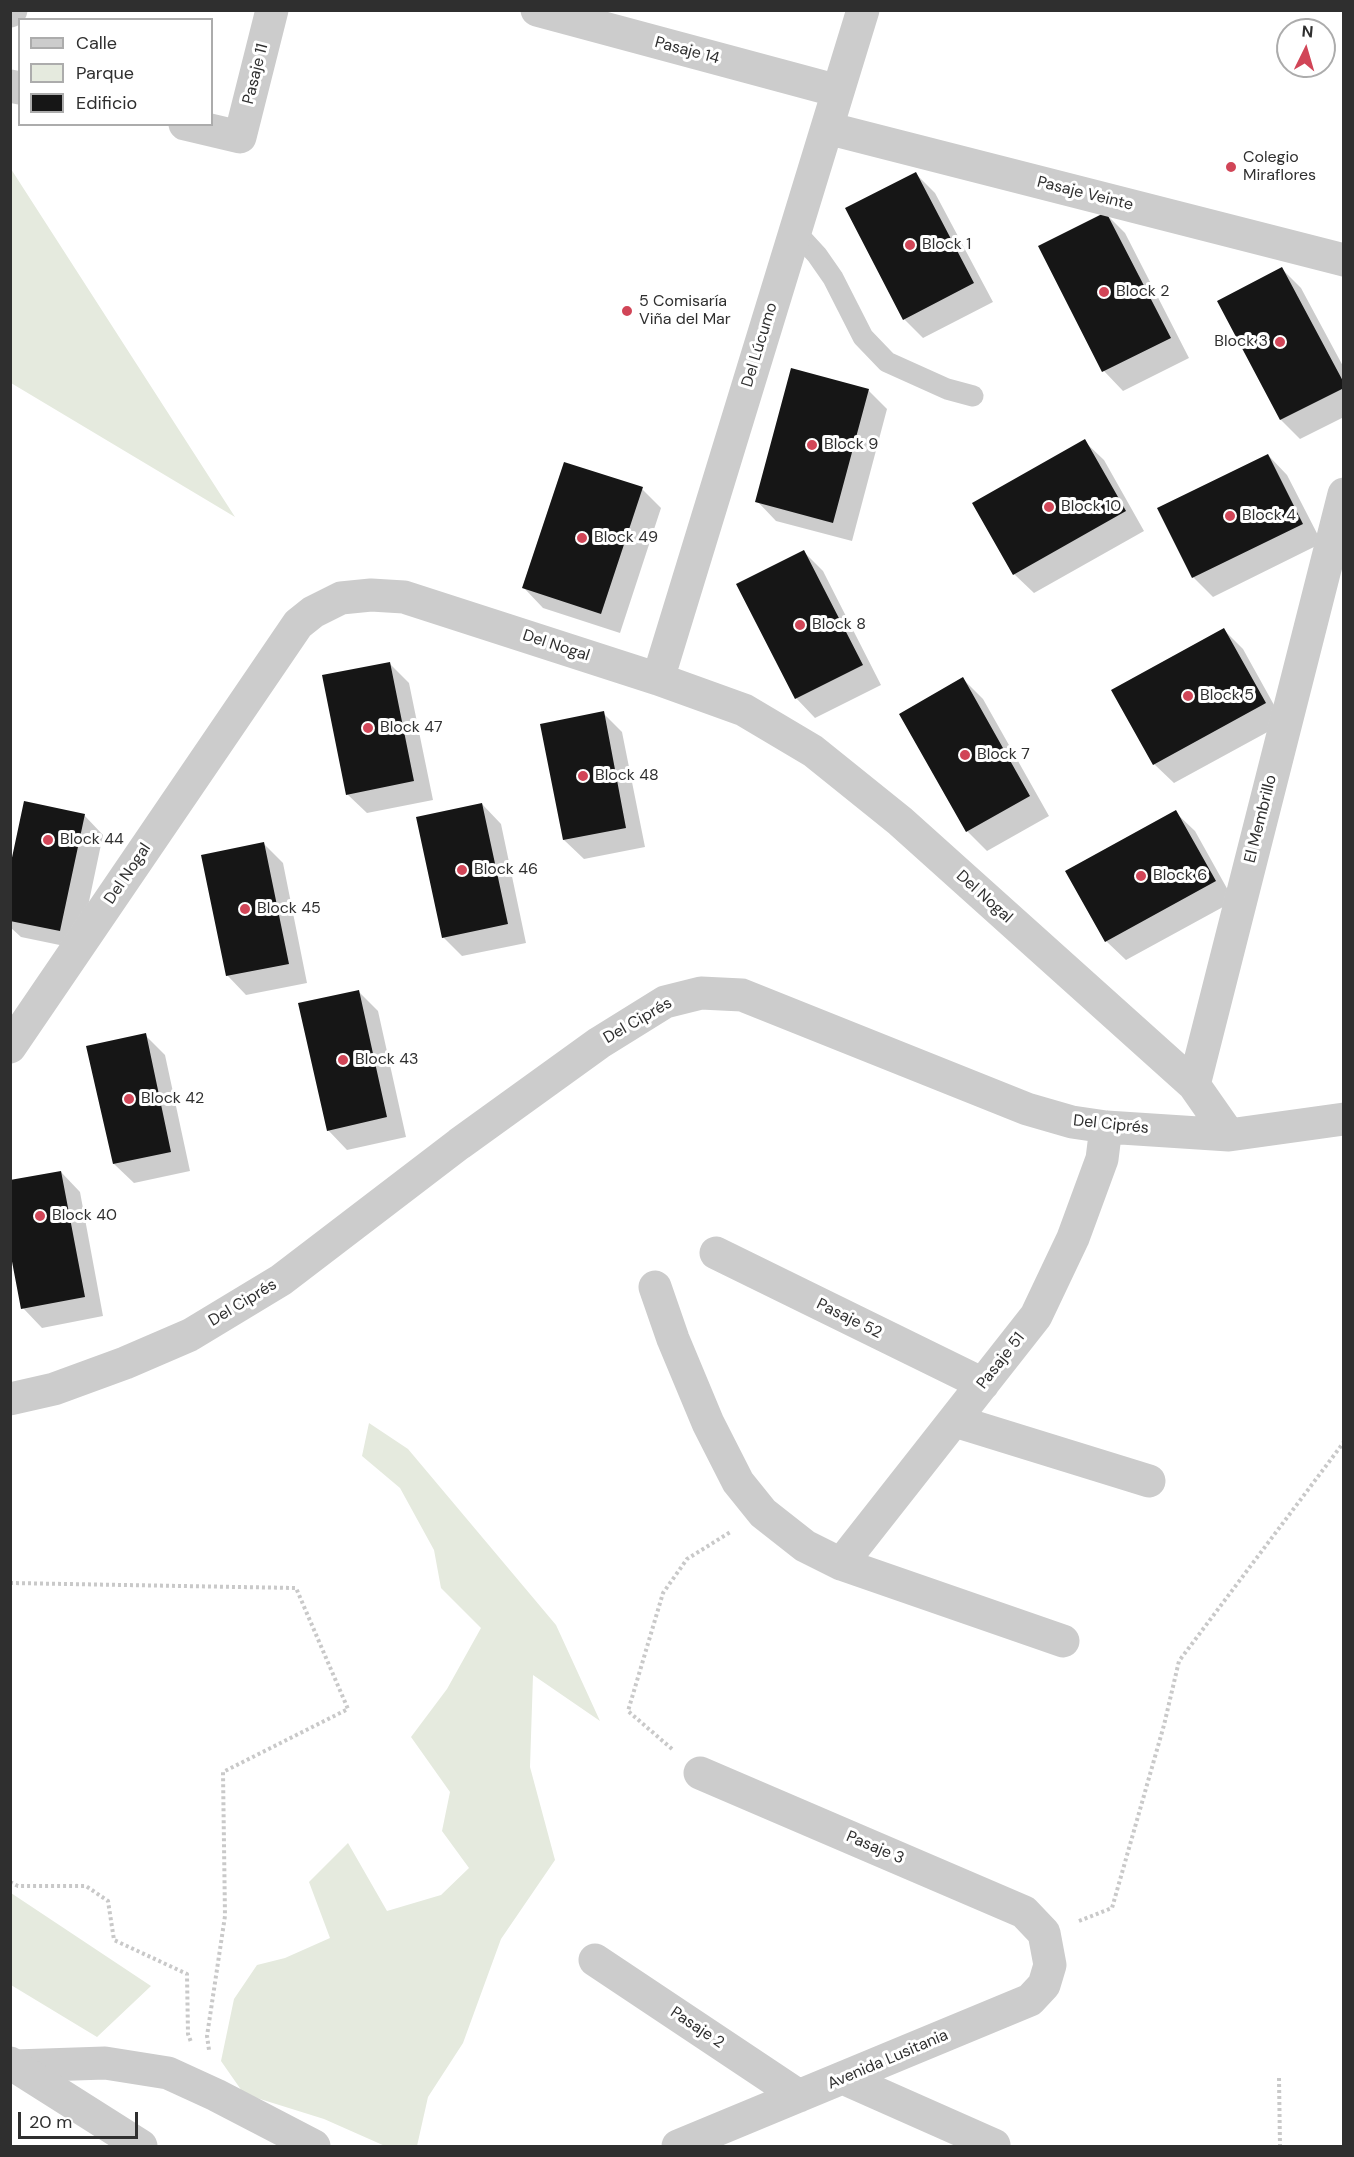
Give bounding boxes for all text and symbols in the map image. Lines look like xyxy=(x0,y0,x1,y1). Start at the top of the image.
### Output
legend xyxy=(18,18,213,126)
north arrow xyxy=(1276,18,1336,78)
text: N xyxy=(1301,21,1314,43)
text: Calle xyxy=(76,31,117,55)
street label: Pasaje 14 xyxy=(653,33,721,69)
street label: Pasaje 11 xyxy=(239,42,273,106)
text: Parque xyxy=(76,61,134,85)
text: Edificio xyxy=(76,91,137,115)
place label: Colegio Miraflores xyxy=(1243,148,1316,186)
marker: Colegio Miraflores xyxy=(1224,160,1238,174)
street label: Pasaje Veinte xyxy=(1035,173,1135,215)
place label: Block 1 xyxy=(922,235,971,255)
marker: Block 1 xyxy=(903,238,917,252)
place label: Block 2 xyxy=(1116,282,1169,302)
marker: Block 2 xyxy=(1097,285,1111,299)
place label: 5 Comisaría Viña del Mar xyxy=(639,292,731,330)
street label: Del Lúcumo xyxy=(738,300,782,390)
marker: 5 Comisaría Viña del Mar xyxy=(620,304,634,318)
place label: Block 3 xyxy=(1214,332,1268,352)
marker: Block 3 xyxy=(1273,335,1287,349)
place label: Block 9 xyxy=(824,435,878,455)
marker: Block 9 xyxy=(805,438,819,452)
place label: Block 10 xyxy=(1061,497,1121,517)
marker: Block 10 xyxy=(1042,500,1056,514)
place label: Block 4 xyxy=(1242,506,1296,526)
marker: Block 4 xyxy=(1223,509,1237,523)
place label: Block 49 xyxy=(594,528,658,548)
marker: Block 49 xyxy=(575,531,589,545)
place label: Block 8 xyxy=(812,615,866,635)
marker: Block 8 xyxy=(793,618,807,632)
street label: Del Nogal xyxy=(520,626,592,666)
place label: Block 5 xyxy=(1200,686,1254,706)
marker: Block 5 xyxy=(1181,689,1195,703)
place label: Block 47 xyxy=(380,718,442,738)
marker: Block 47 xyxy=(361,721,375,735)
place label: Block 7 xyxy=(977,745,1030,765)
marker: Block 7 xyxy=(958,748,972,762)
place label: Block 48 xyxy=(595,766,659,786)
marker: Block 48 xyxy=(576,769,590,783)
street label: El Membrillo xyxy=(1241,773,1281,865)
place label: Block 44 xyxy=(60,830,124,850)
marker: Block 44 xyxy=(41,833,55,847)
street label: Del Nogal xyxy=(101,840,155,908)
place label: Block 46 xyxy=(474,860,538,880)
marker: Block 46 xyxy=(455,863,469,877)
place label: Block 6 xyxy=(1153,866,1207,886)
street label: Del Nogal xyxy=(952,867,1016,927)
marker: Block 6 xyxy=(1134,869,1148,883)
place label: Block 45 xyxy=(257,899,321,919)
marker: Block 45 xyxy=(238,902,252,916)
street label: Del Ciprés xyxy=(600,994,676,1048)
place label: Block 43 xyxy=(355,1050,418,1070)
marker: Block 43 xyxy=(336,1053,350,1067)
place label: Block 42 xyxy=(141,1089,204,1109)
marker: Block 42 xyxy=(122,1092,136,1106)
street label: Del Ciprés xyxy=(1072,1111,1150,1139)
place label: Block 40 xyxy=(52,1206,117,1226)
marker: Block 40 xyxy=(33,1209,47,1223)
street label: Del Ciprés xyxy=(205,1275,281,1331)
street label: Pasaje 52 xyxy=(813,1295,885,1343)
street label: Pasaje 51 xyxy=(973,1329,1029,1393)
street label: Pasaje 3 xyxy=(843,1827,907,1869)
street label: Pasaje 2 xyxy=(666,2003,728,2053)
street label: Avenida Lusitania xyxy=(825,2026,951,2094)
scale bar xyxy=(21,2100,141,2138)
text: 20 m xyxy=(29,2110,72,2134)

